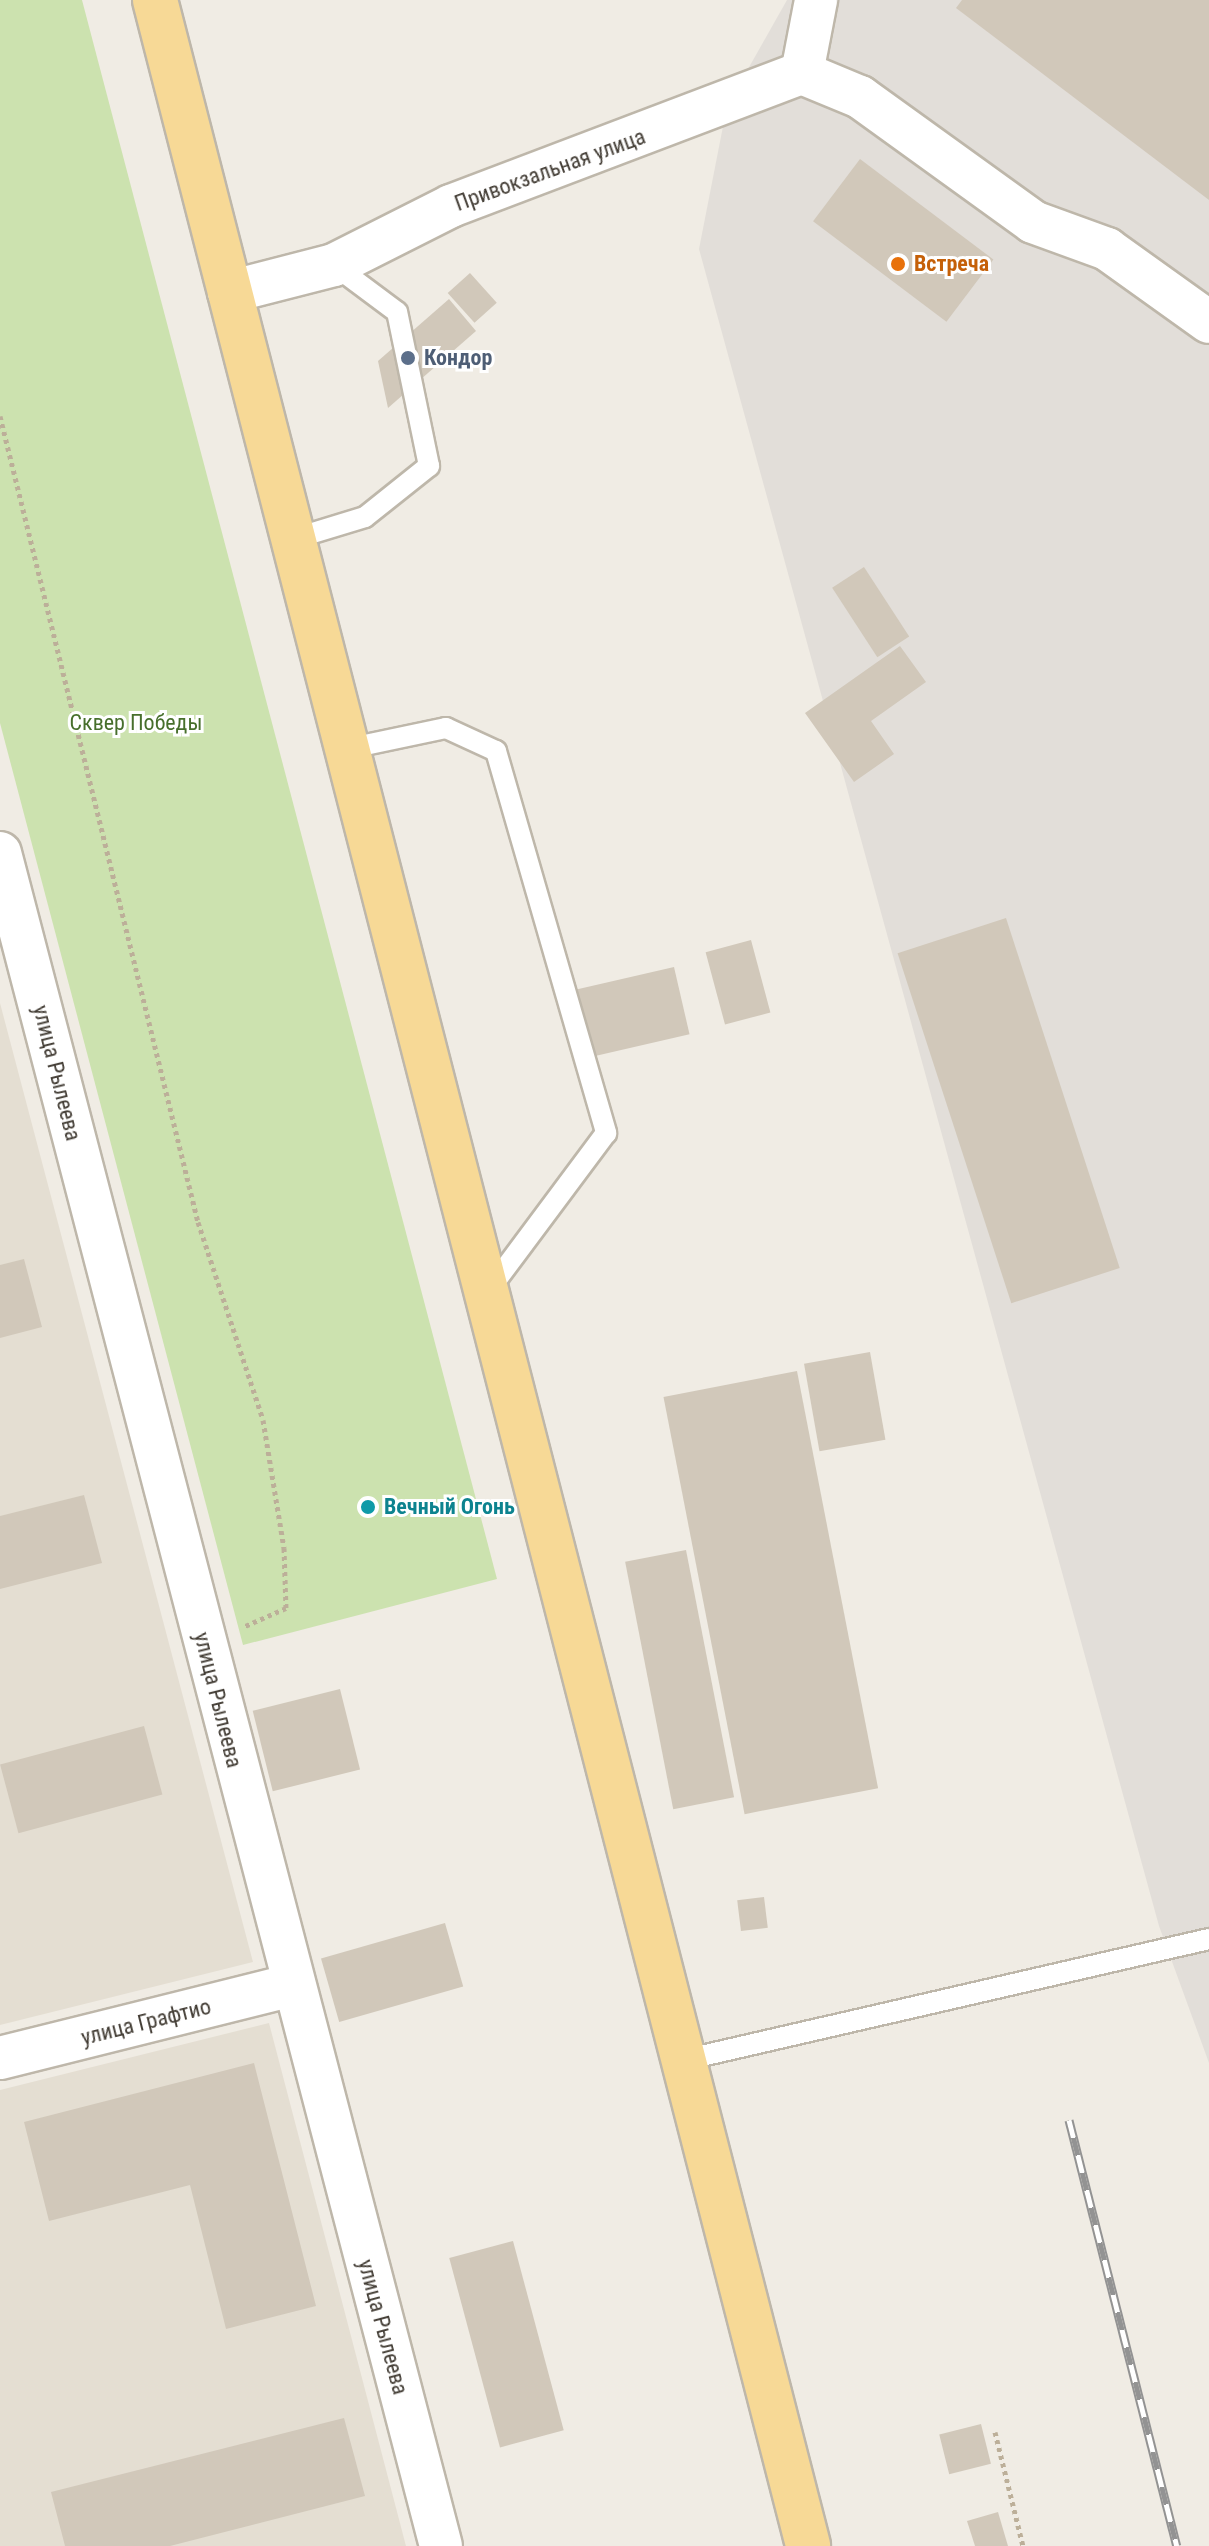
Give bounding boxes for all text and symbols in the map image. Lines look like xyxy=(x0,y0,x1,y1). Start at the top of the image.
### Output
street label: Привокзальная улица xyxy=(451,123,649,217)
place label: Встреча xyxy=(914,251,989,277)
marker: Встреча xyxy=(889,255,907,273)
place label: Кондор xyxy=(424,345,492,371)
marker: Кондор xyxy=(399,349,417,367)
park label: Сквер Победы xyxy=(70,710,202,736)
street label: улица Рылеева xyxy=(27,1002,87,1144)
place label: Вечный Огонь xyxy=(384,1494,515,1520)
marker: Вечный Огонь xyxy=(359,1498,377,1516)
street label: улица Рылеева xyxy=(188,1629,248,1771)
street label: улица Графтио xyxy=(78,1993,214,2051)
street label: улица Рылеева xyxy=(352,2257,414,2397)

